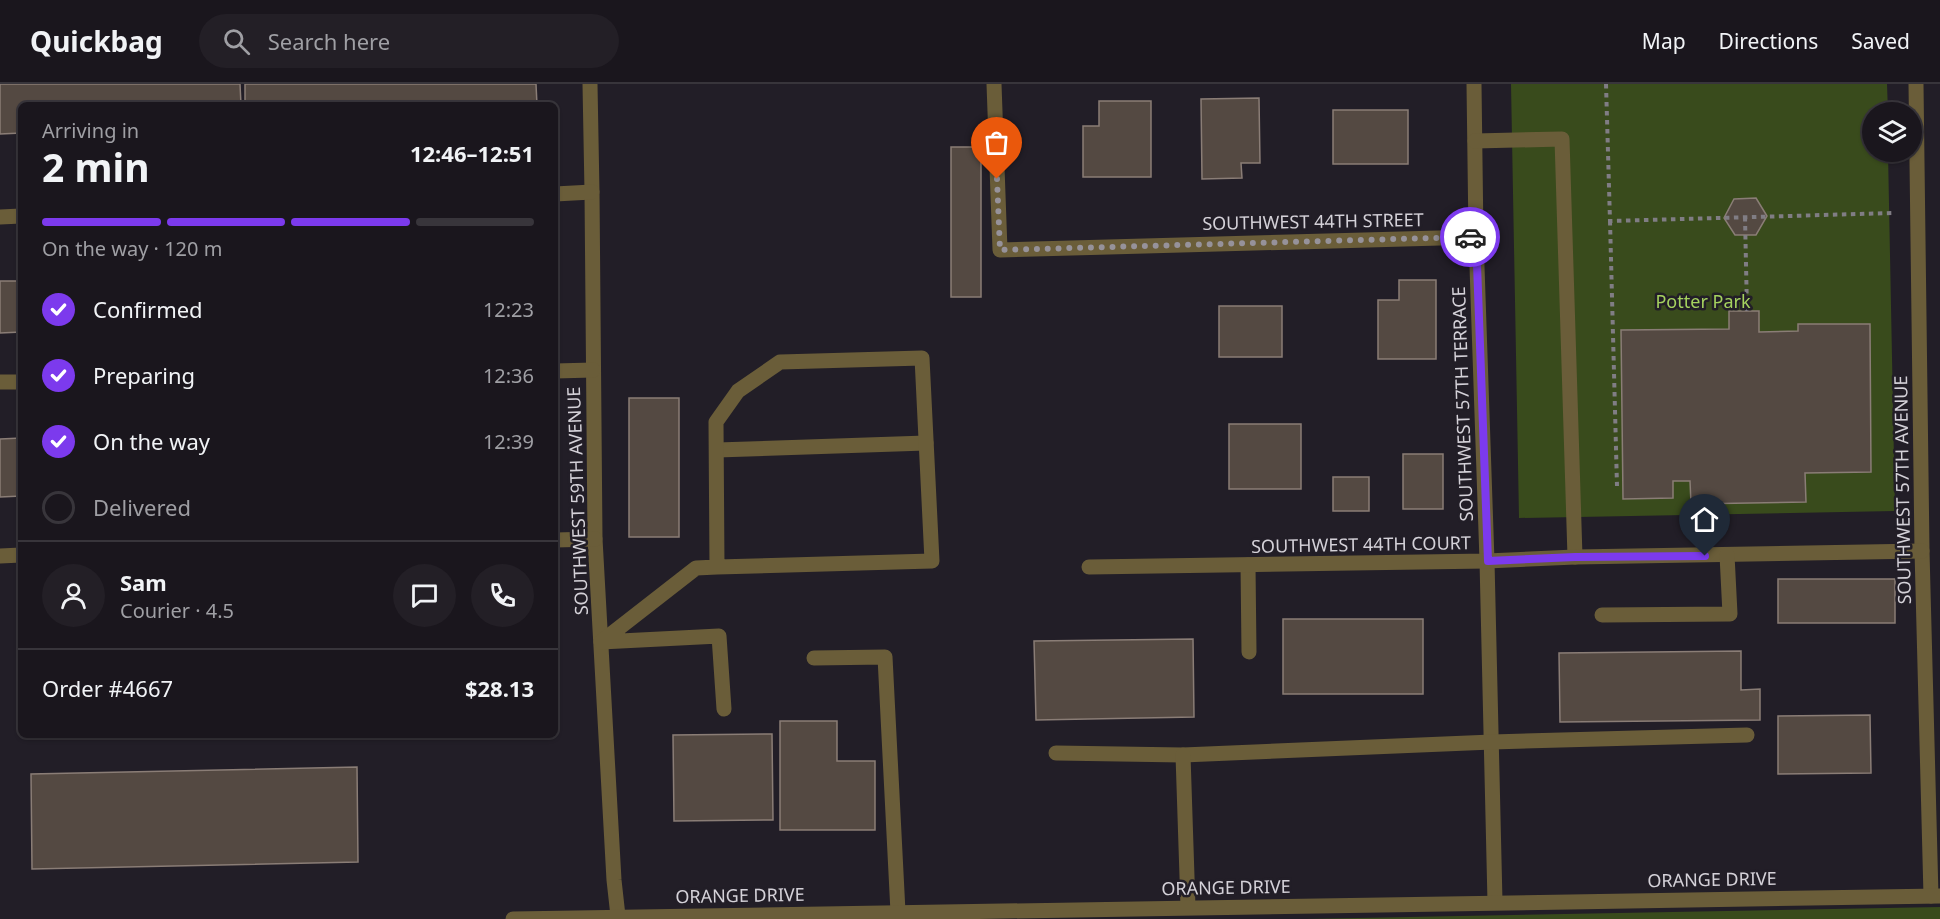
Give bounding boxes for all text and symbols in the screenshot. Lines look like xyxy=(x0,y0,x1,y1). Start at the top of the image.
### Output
search box xyxy=(199,14,619,68)
text: Quickbag xyxy=(30,22,163,60)
icon: search xyxy=(220,25,253,58)
text: Search here xyxy=(268,26,390,56)
text: Map xyxy=(1642,27,1686,55)
text: Directions xyxy=(1719,27,1818,55)
text: Saved xyxy=(1851,27,1910,55)
map controls xyxy=(1862,102,1922,162)
button: layers xyxy=(1862,102,1922,162)
text: Arriving in xyxy=(42,117,139,144)
pin xyxy=(971,117,1022,179)
icon: bag xyxy=(980,126,1013,159)
text: 12:46–12:51 xyxy=(410,138,534,168)
text: 2 min xyxy=(42,140,149,193)
street label: SOUTHWEST 44TH STREET xyxy=(1202,207,1424,235)
courier xyxy=(1440,207,1500,267)
icon: car xyxy=(1454,221,1487,254)
text: On the way · 120 m xyxy=(42,235,222,262)
street label: SOUTHWEST 57TH TERRACE xyxy=(1446,286,1478,522)
park label: Potter Park xyxy=(1655,289,1751,313)
icon: check xyxy=(42,293,75,326)
text: Confirmed xyxy=(93,294,203,324)
text: 12:23 xyxy=(483,296,534,323)
icon: check xyxy=(42,359,75,392)
text: Preparing xyxy=(93,360,195,390)
text: 12:36 xyxy=(483,362,534,389)
street label: SOUTHWEST 57TH AVENUE xyxy=(1888,375,1916,605)
street label: SOUTHWEST 59TH AVENUE xyxy=(561,386,593,616)
icon: check xyxy=(42,425,75,458)
text: On the way xyxy=(93,426,210,456)
text: 12:39 xyxy=(483,428,534,455)
text: Delivered xyxy=(93,492,191,522)
pin xyxy=(1679,494,1730,556)
icon: home xyxy=(1688,503,1721,536)
street label: SOUTHWEST 44TH COURT xyxy=(1251,530,1471,558)
button: person xyxy=(42,564,105,627)
button: chat xyxy=(393,564,456,627)
button: phone xyxy=(471,564,534,627)
text: Sam xyxy=(120,567,167,597)
text: Courier · 4.5 xyxy=(120,597,234,624)
text: Order #4667 xyxy=(42,673,173,703)
text: $28.13 xyxy=(465,673,534,703)
street label: ORANGE DRIVE xyxy=(1647,866,1777,892)
street label: ORANGE DRIVE xyxy=(1161,874,1291,900)
street label: ORANGE DRIVE xyxy=(675,882,805,908)

